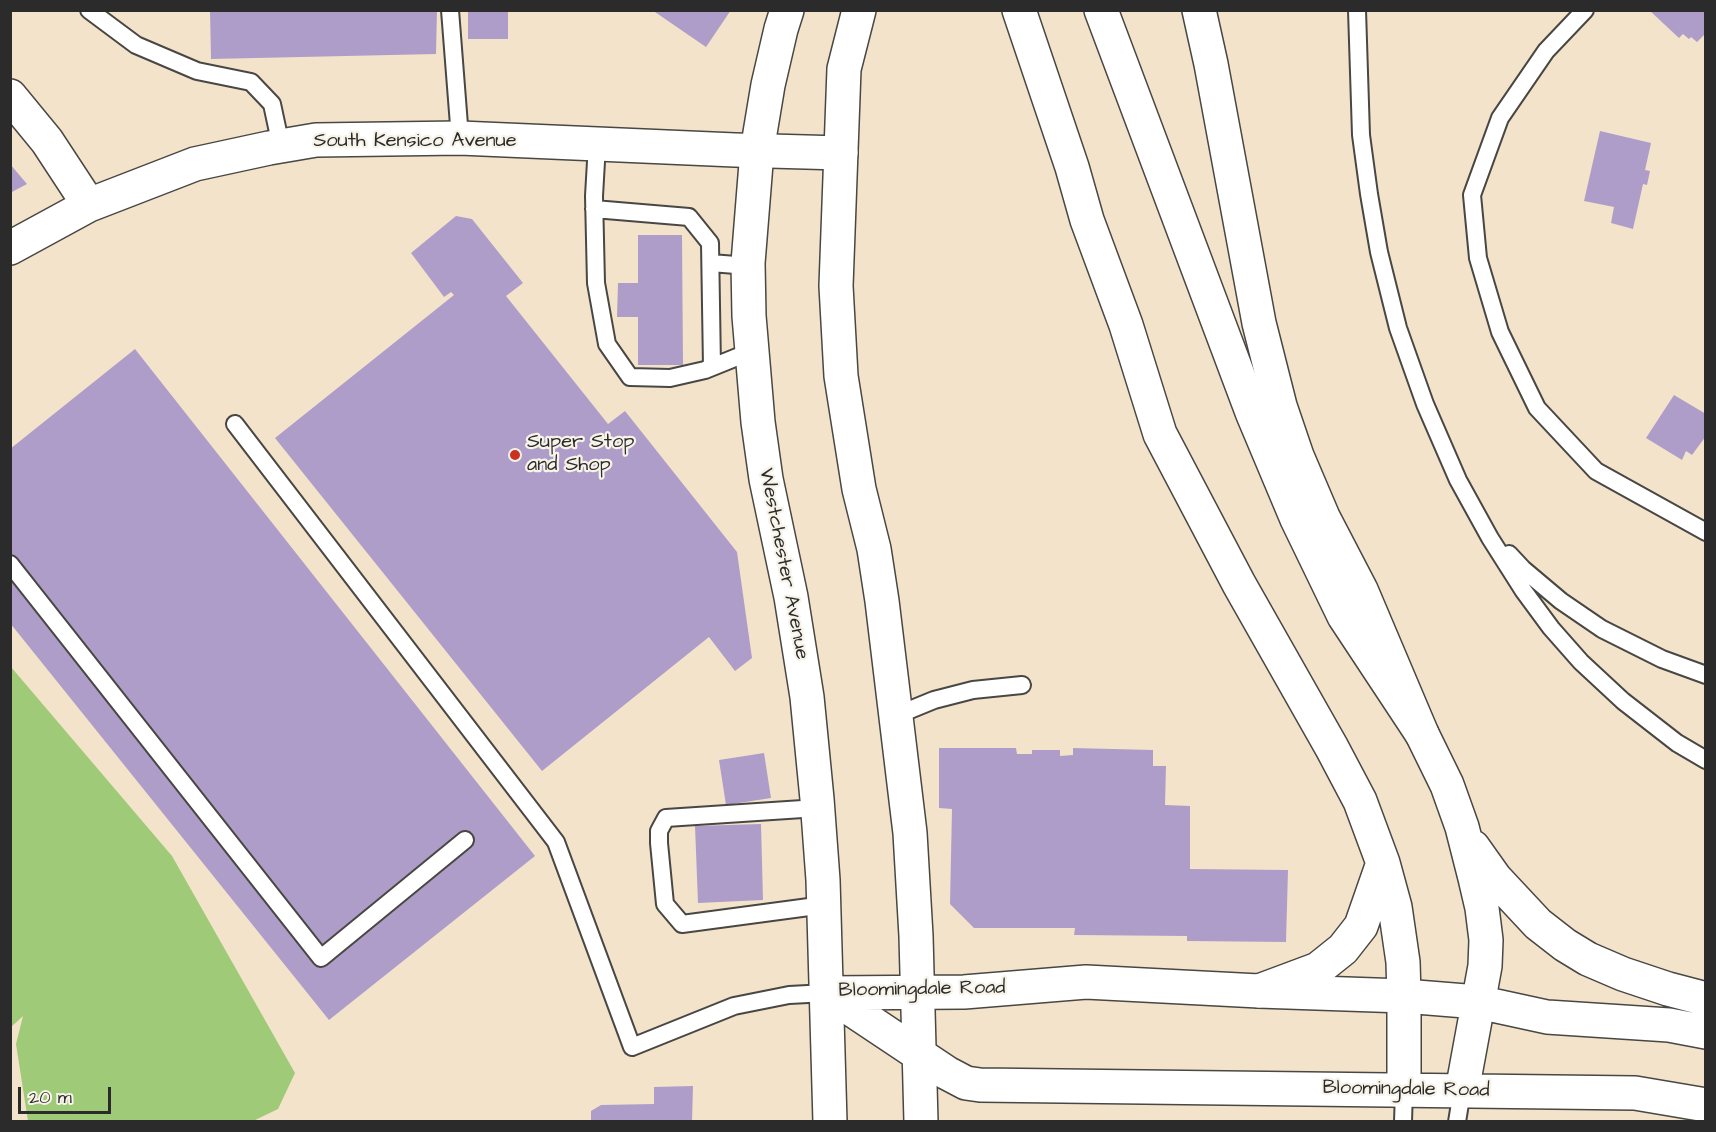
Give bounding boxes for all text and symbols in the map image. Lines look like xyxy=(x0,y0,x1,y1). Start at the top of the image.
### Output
street label: South Kensico Avenue xyxy=(313,130,517,154)
place label: Super Stop and Shop xyxy=(527,431,634,478)
marker: Super Stop and Shop xyxy=(508,448,522,462)
street label: Westchester Avenue xyxy=(753,466,813,662)
street label: Bloomingdale Road xyxy=(838,977,1006,1003)
scale bar xyxy=(21,1075,114,1113)
street label: Bloomingdale Road xyxy=(1322,1077,1490,1103)
text: 20 m xyxy=(29,1085,72,1110)

